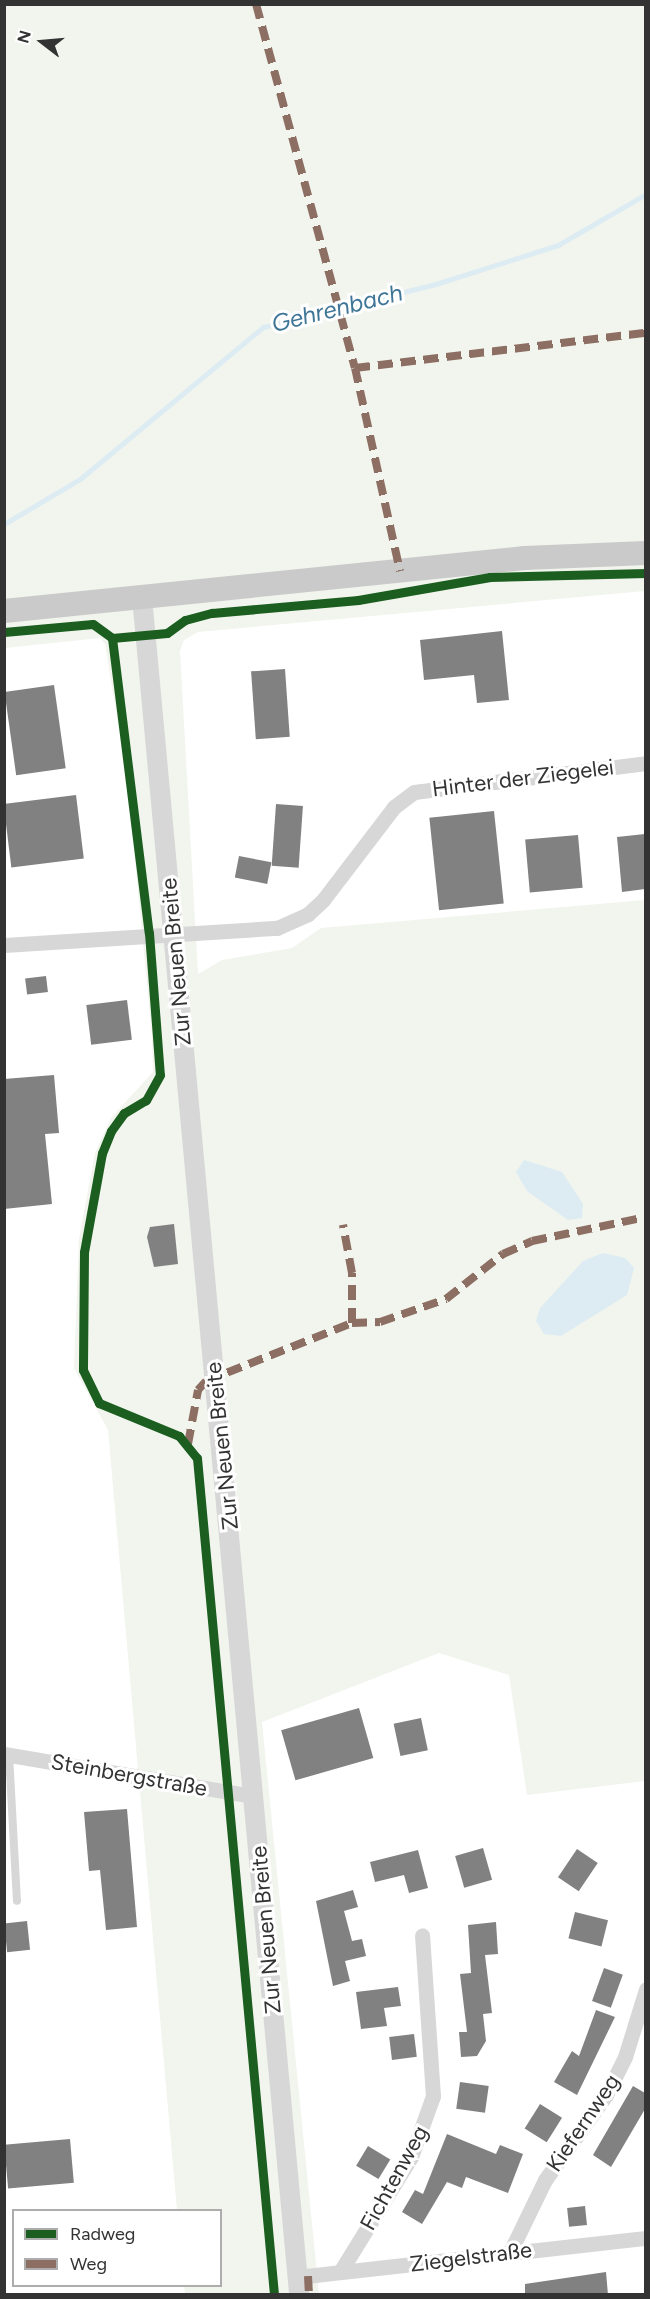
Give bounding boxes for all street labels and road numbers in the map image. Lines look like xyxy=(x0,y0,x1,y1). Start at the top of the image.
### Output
street label: Hinter der Ziegelei xyxy=(431,754,615,802)
street label: Zur Neuen Breite xyxy=(156,877,196,1047)
street label: Zur Neuen Breite xyxy=(200,1361,244,1531)
street label: Steinbergstraße xyxy=(49,1748,209,1802)
street label: Zur Neuen Breite xyxy=(246,1845,286,2015)
street label: Kiefernweg xyxy=(541,2069,625,2177)
street label: Fichtenweg xyxy=(354,2121,434,2235)
street label: Ziegelstraße xyxy=(409,2236,533,2278)

